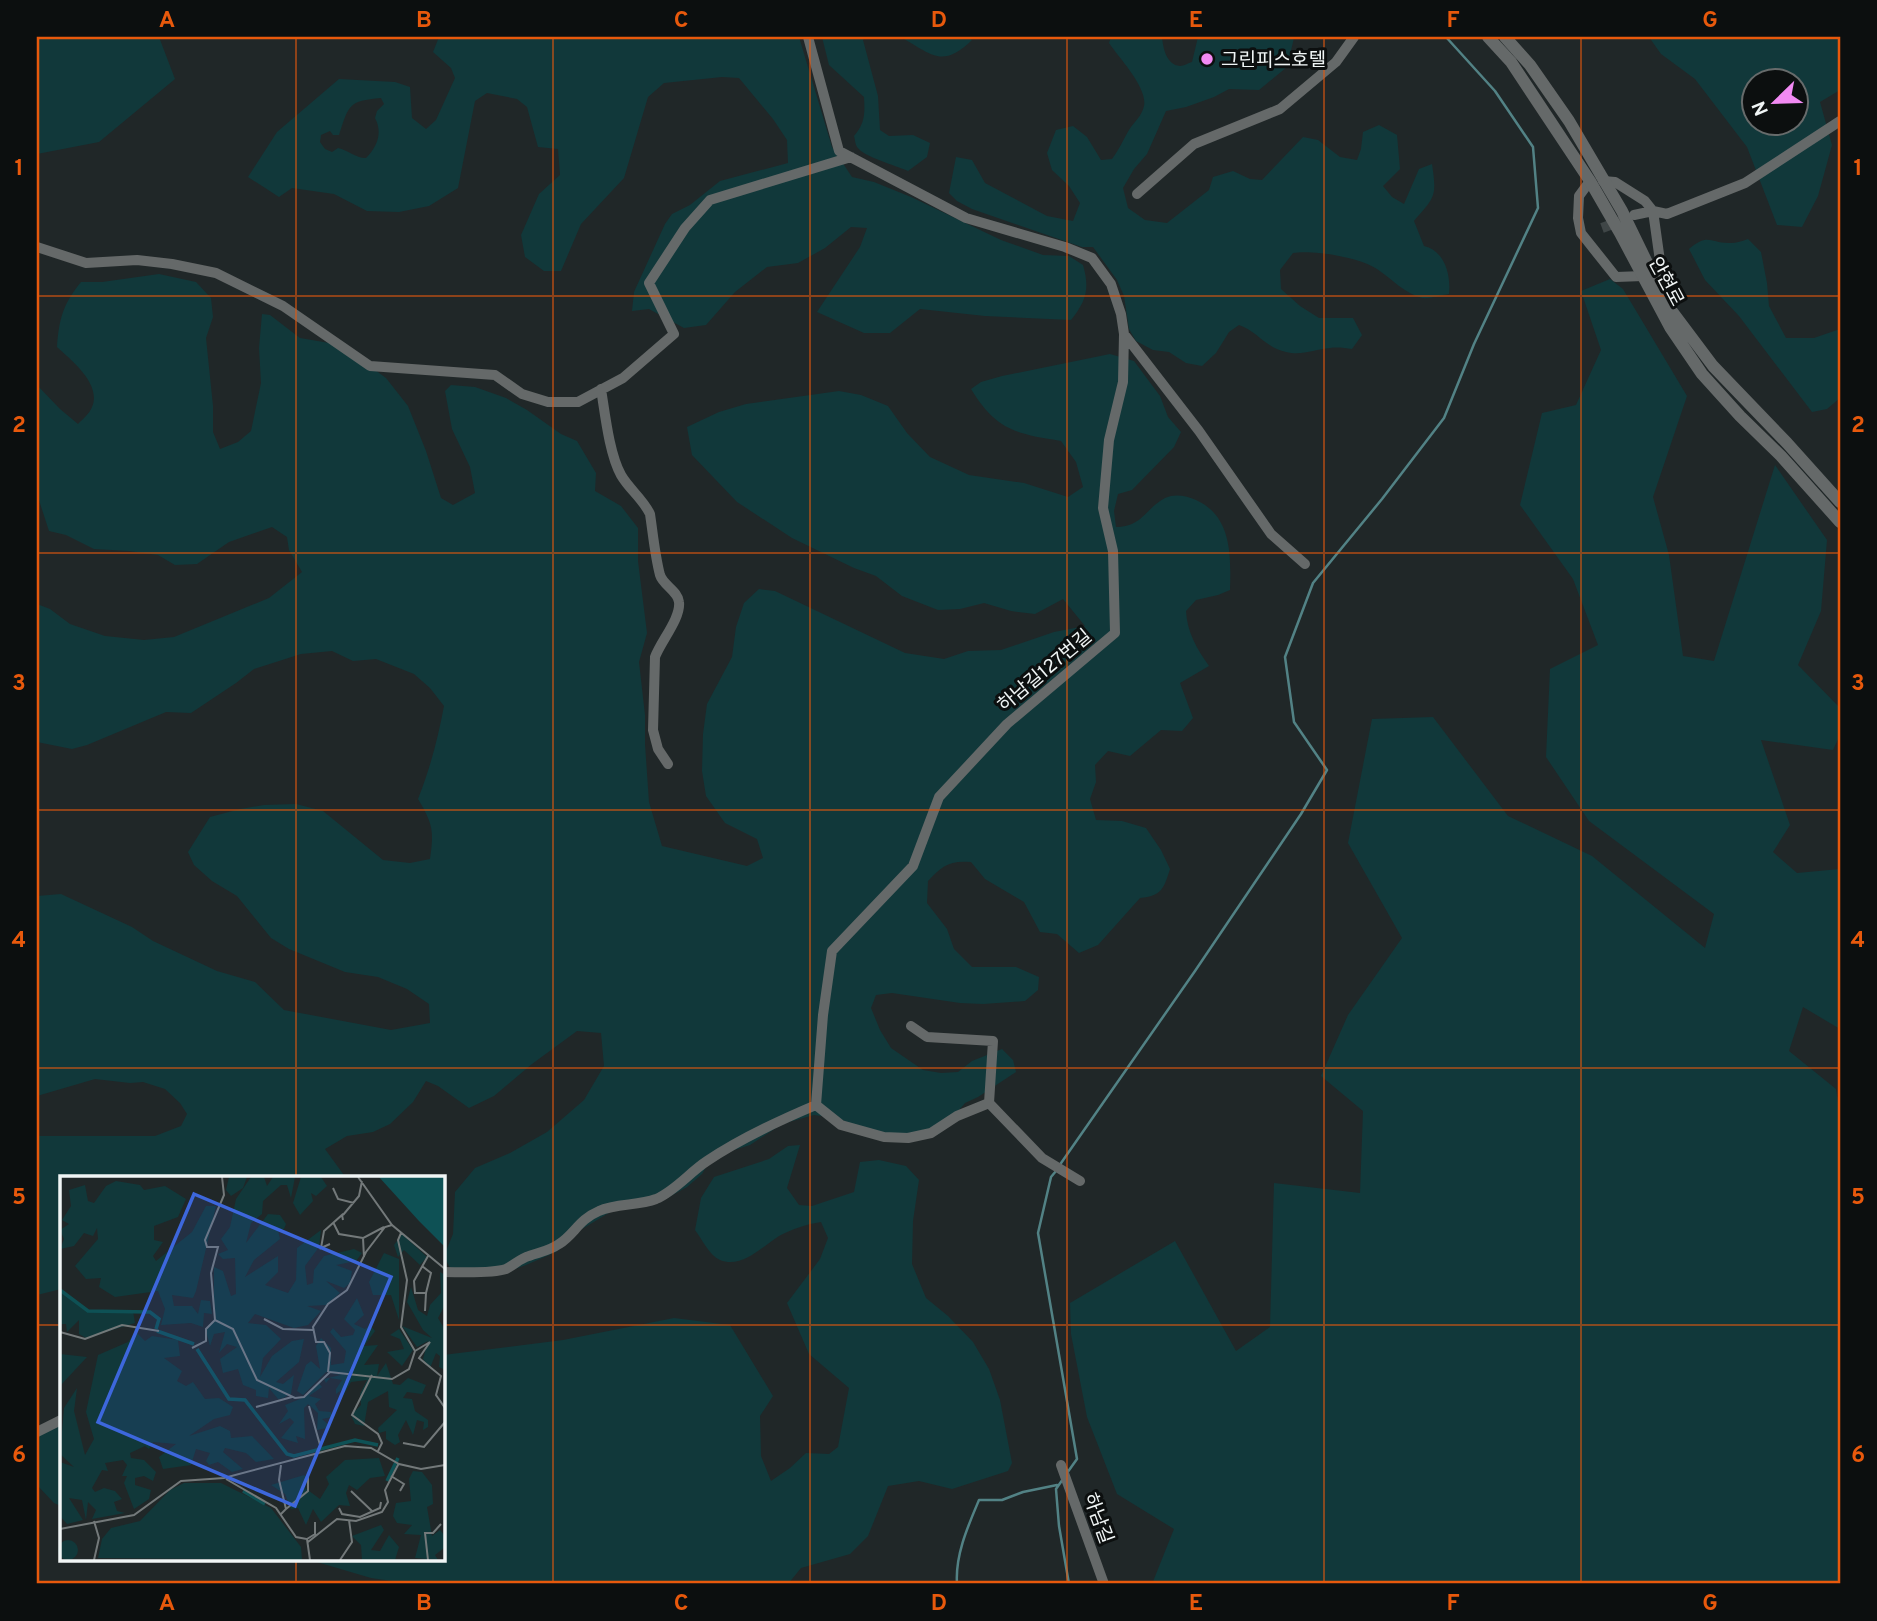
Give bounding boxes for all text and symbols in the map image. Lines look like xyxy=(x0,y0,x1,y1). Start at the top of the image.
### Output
text: A xyxy=(159,7,175,36)
text: B xyxy=(416,7,432,36)
text: C xyxy=(674,7,688,36)
text: D xyxy=(931,7,947,36)
text: E xyxy=(1189,7,1203,36)
text: F xyxy=(1446,7,1460,36)
text: G xyxy=(1702,7,1718,36)
place label: 그린피스호텔 xyxy=(1221,49,1326,73)
marker: 그린피스호텔 xyxy=(1199,51,1215,67)
north arrow xyxy=(1741,66,1811,136)
text: N xyxy=(1747,97,1775,119)
text: 1 xyxy=(14,155,24,184)
text: 1 xyxy=(1853,155,1863,184)
street label: 안현로 xyxy=(1642,253,1688,311)
text: 2 xyxy=(12,412,26,441)
text: 2 xyxy=(1851,412,1865,441)
street label: 하남길127번길 xyxy=(993,625,1097,718)
text: 3 xyxy=(12,670,26,699)
text: 3 xyxy=(1851,670,1865,699)
text: 4 xyxy=(12,927,26,956)
text: 4 xyxy=(1851,927,1865,956)
inset map xyxy=(60,1176,444,1562)
text: 5 xyxy=(12,1184,26,1213)
text: 5 xyxy=(1851,1184,1865,1213)
text: 6 xyxy=(12,1442,26,1471)
text: 6 xyxy=(1851,1442,1865,1471)
street label: 하남길 xyxy=(1077,1490,1117,1547)
text: A xyxy=(159,1590,175,1619)
text: B xyxy=(416,1590,432,1619)
text: C xyxy=(674,1590,688,1619)
text: D xyxy=(931,1590,947,1619)
text: E xyxy=(1189,1590,1203,1619)
text: F xyxy=(1446,1590,1460,1619)
text: G xyxy=(1702,1590,1718,1619)

